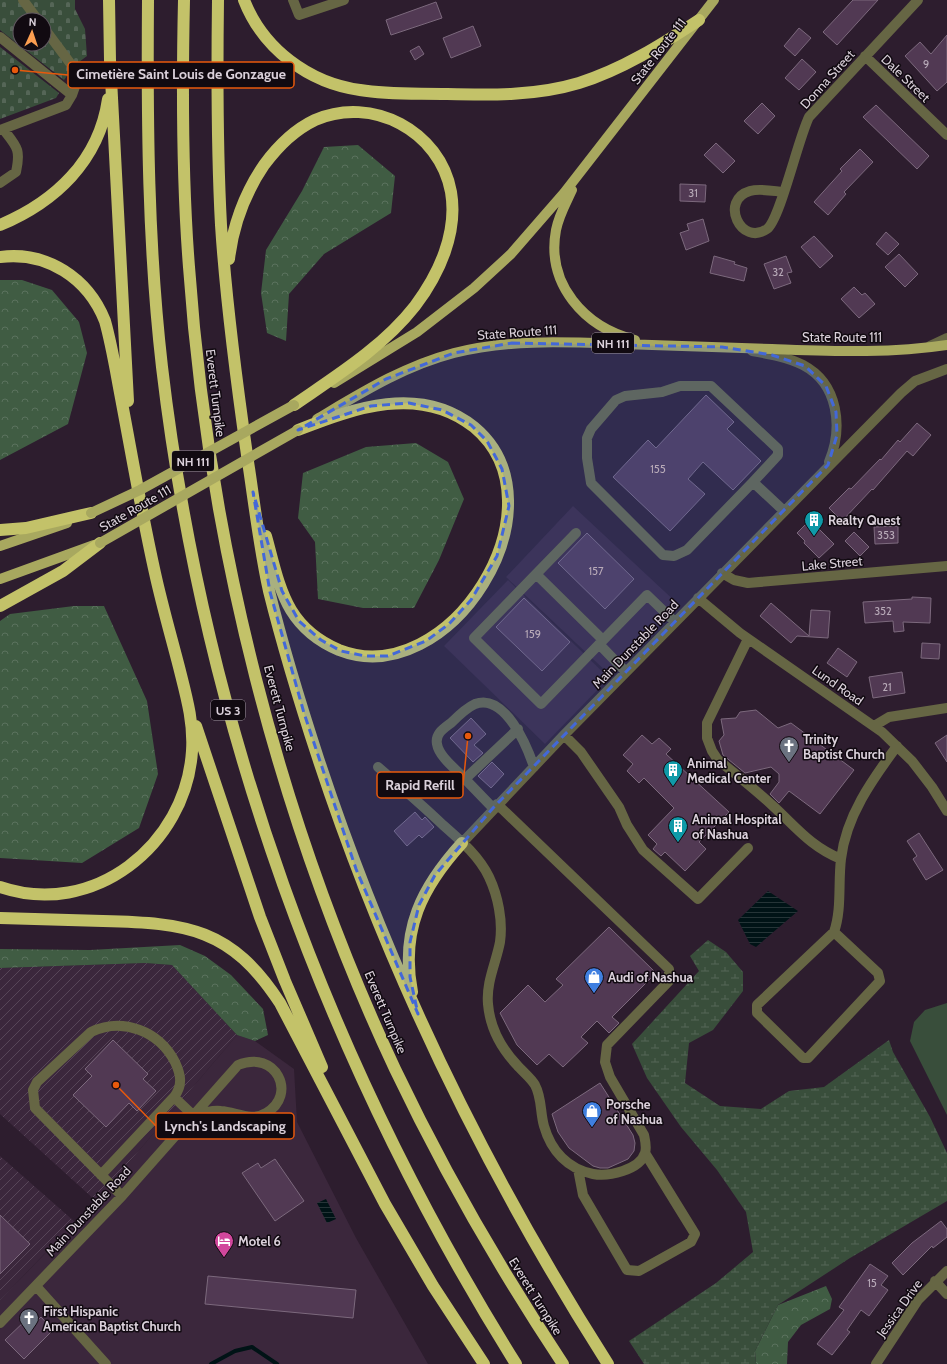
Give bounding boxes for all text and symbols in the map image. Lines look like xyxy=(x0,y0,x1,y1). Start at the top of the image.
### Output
north arrow xyxy=(12,12,52,52)
text: N xyxy=(28,15,37,29)
street label: State Route 111 xyxy=(627,15,689,87)
street label: Donna Street xyxy=(796,46,858,112)
street label: Dale Street xyxy=(878,51,934,106)
house number: 9 xyxy=(923,57,929,71)
callout: Cimetière Saint Louis de Gonzague xyxy=(68,62,294,88)
text: Cimetière Saint Louis de Gonzague xyxy=(76,65,286,83)
house number: 31 xyxy=(688,186,698,200)
house number: 32 xyxy=(772,265,784,279)
street label: State Route 111 xyxy=(477,321,557,343)
street label: State Route 111 xyxy=(802,329,882,345)
road number: NH 111 xyxy=(592,333,634,353)
street label: Everett Turnpike xyxy=(203,348,229,438)
road number: NH 111 xyxy=(172,451,214,471)
house number: 155 xyxy=(650,462,666,476)
street label: State Route 111 xyxy=(96,481,174,535)
building icon: Realty Quest xyxy=(803,509,825,537)
place label: Realty Quest xyxy=(828,512,901,528)
house number: 353 xyxy=(877,528,895,542)
street label: Lake Street xyxy=(801,552,864,574)
house number: 157 xyxy=(588,564,604,578)
street label: Main Dunstable Road xyxy=(589,596,681,692)
house number: 352 xyxy=(874,604,892,618)
house number: 159 xyxy=(525,627,541,641)
street label: Lund Road xyxy=(809,662,867,708)
street label: Everett Turnpike xyxy=(261,663,299,753)
house number: 21 xyxy=(882,680,892,694)
road number: US 3 xyxy=(211,700,245,720)
place label: Trinity Baptist Church xyxy=(803,731,885,762)
church icon: Trinity Baptist Church xyxy=(778,735,800,763)
place label: Animal Medical Center xyxy=(687,755,771,786)
building icon: Animal Medical Center xyxy=(662,759,684,787)
callout: Rapid Refill xyxy=(377,772,463,798)
text: Rapid Refill xyxy=(385,776,455,794)
place label: Animal Hospital of Nashua xyxy=(692,811,782,842)
building icon: Animal Hospital of Nashua xyxy=(667,815,689,843)
shop icon: Audi of Nashua xyxy=(583,966,605,994)
street label: Everett Turnpike xyxy=(361,968,411,1056)
place label: Audi of Nashua xyxy=(608,969,694,985)
place label: Porsche of Nashua xyxy=(606,1096,663,1127)
shop icon: Porsche of Nashua xyxy=(581,1100,603,1128)
callout: Lynch's Landscaping xyxy=(156,1113,294,1139)
text: Lynch's Landscaping xyxy=(164,1117,286,1135)
street label: Main Dunstable Road xyxy=(42,1163,134,1259)
hotel icon: Motel 6 xyxy=(213,1230,235,1258)
place label: Motel 6 xyxy=(238,1233,281,1249)
street label: Everett Turnpike xyxy=(506,1254,566,1338)
house number: 15 xyxy=(867,1276,877,1290)
street label: Jessica Drive xyxy=(872,1276,926,1341)
place label: First Hispanic American Baptist Church xyxy=(43,1303,181,1334)
church icon: First Hispanic American Baptist Church xyxy=(18,1307,40,1335)

